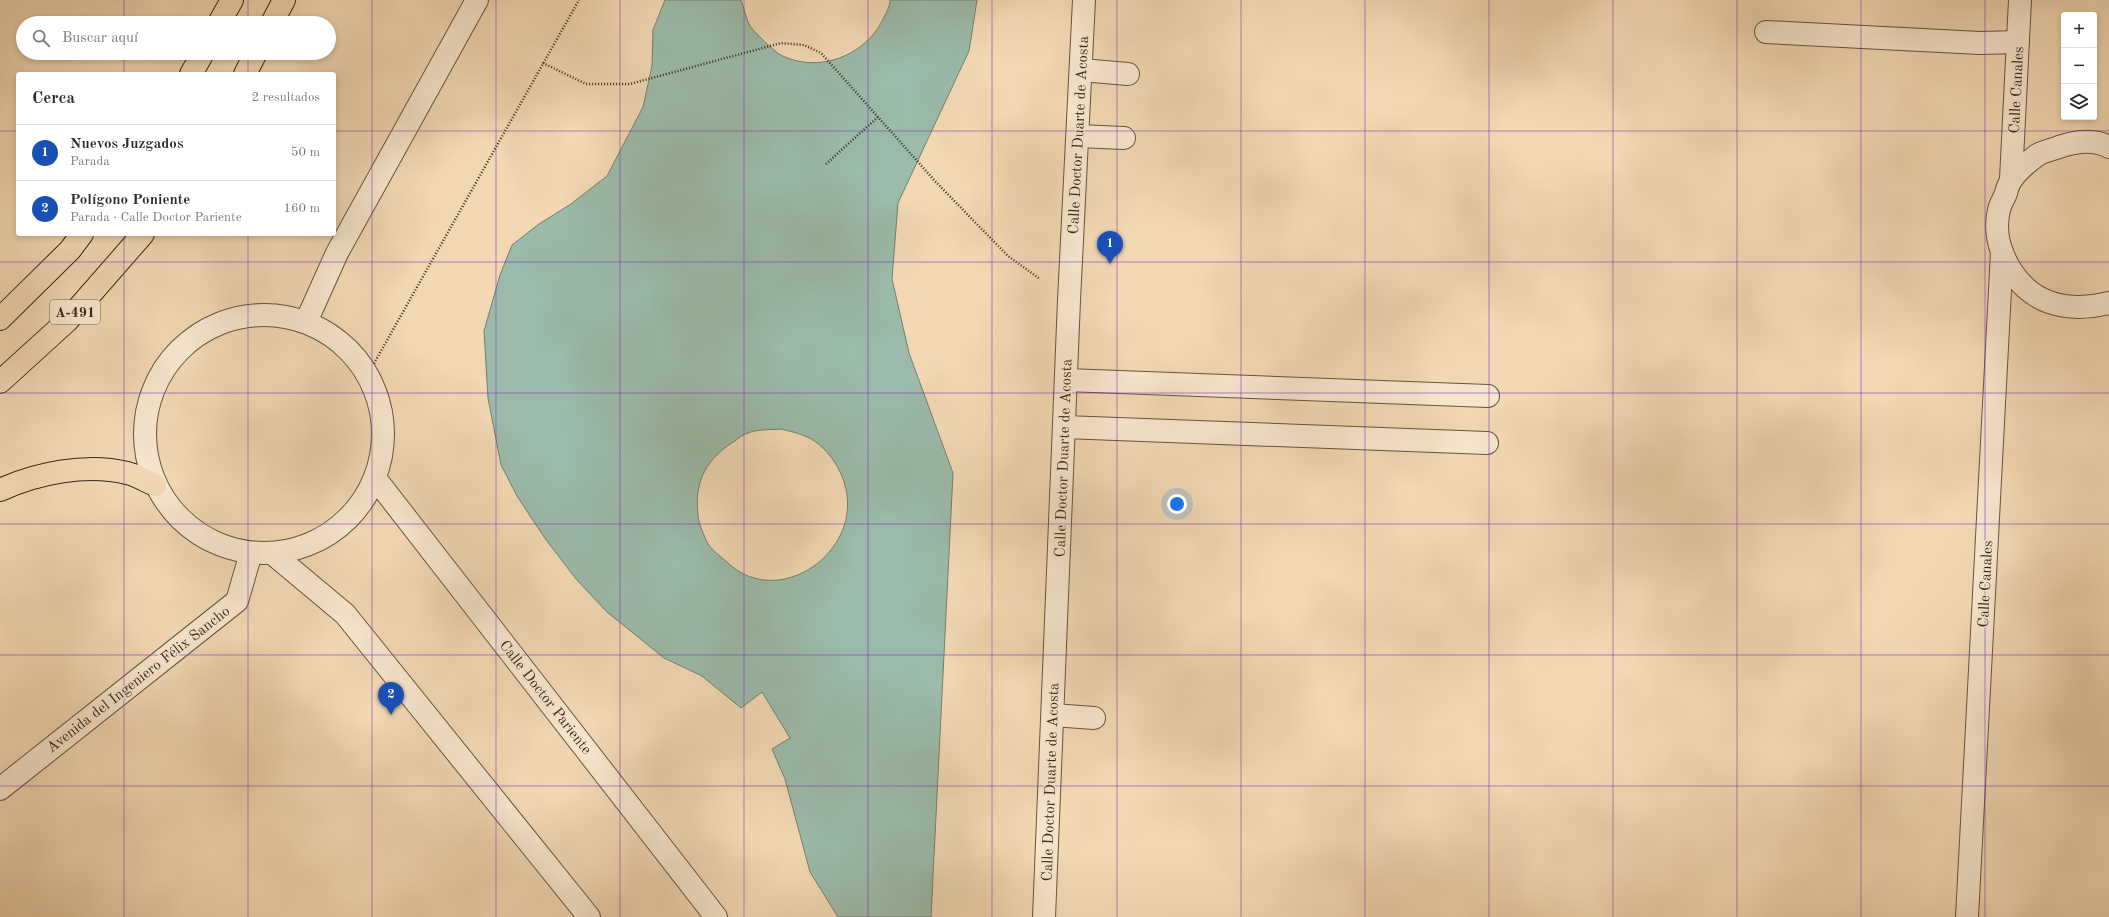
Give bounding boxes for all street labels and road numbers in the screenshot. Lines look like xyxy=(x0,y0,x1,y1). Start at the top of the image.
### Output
street label: Calle Doctor Duarte de Acosta xyxy=(1067,35,1092,235)
street label: Calle Canales xyxy=(2008,46,2027,134)
road number: A-491 xyxy=(50,300,100,324)
street label: Calle Doctor Duarte de Acosta xyxy=(1054,358,1075,558)
street label: Calle Canales xyxy=(1977,540,1996,628)
street label: Avenida del Ingeniero Félix Sancho xyxy=(44,604,233,756)
street label: Calle Doctor Pariente xyxy=(496,638,594,758)
street label: Calle Doctor Duarte de Acosta xyxy=(1041,682,1062,882)

